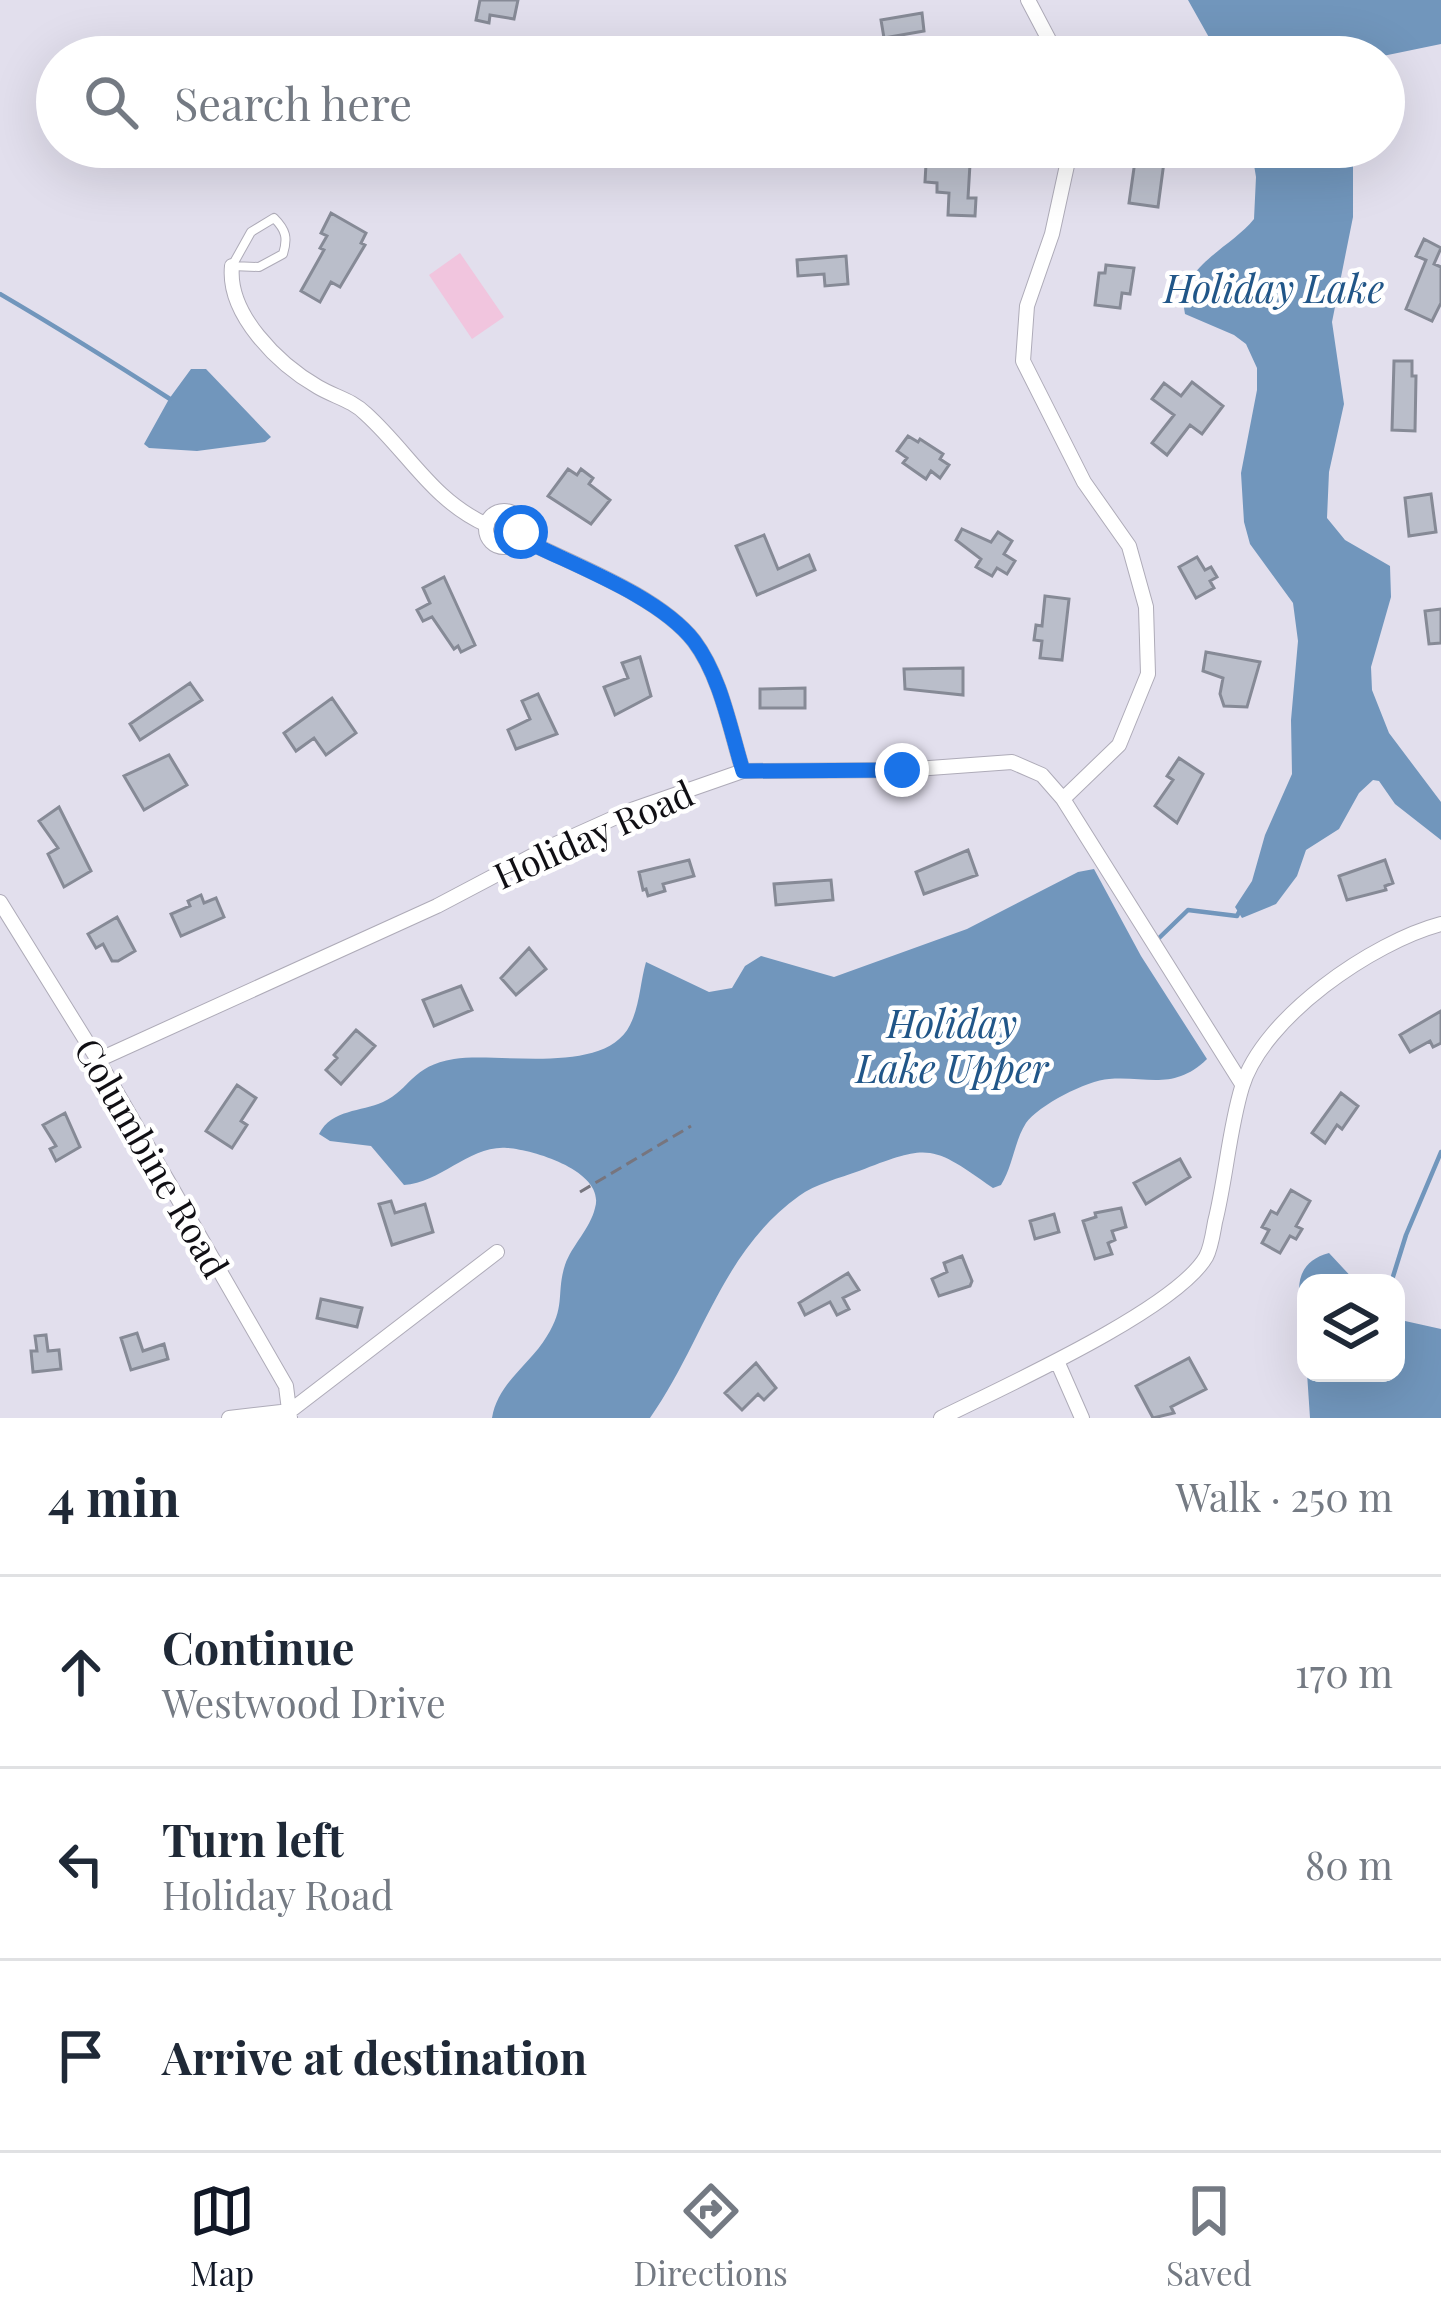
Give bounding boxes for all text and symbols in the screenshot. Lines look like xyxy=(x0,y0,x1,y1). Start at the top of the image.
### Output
search box xyxy=(36,36,1405,168)
icon: search xyxy=(78,69,144,135)
text: Search here xyxy=(174,72,412,132)
water label: Holiday Lake xyxy=(1162,261,1384,313)
route start xyxy=(494,505,548,559)
route end xyxy=(875,743,929,797)
street label: Holiday Road xyxy=(486,768,700,898)
water label: Holiday Lake Upper xyxy=(854,996,1050,1093)
street label: Columbine Road xyxy=(65,1029,241,1285)
map controls xyxy=(1297,1274,1405,1382)
button: layers xyxy=(1297,1274,1405,1382)
text: 4 min xyxy=(48,1462,180,1530)
text: Walk · 250 m xyxy=(1176,1470,1393,1522)
text: Continue xyxy=(162,1616,354,1676)
icon: ahead xyxy=(48,1639,114,1705)
text: 170 m xyxy=(1295,1646,1393,1698)
text: Westwood Drive xyxy=(162,1676,446,1728)
text: Turn left xyxy=(162,1808,344,1868)
icon: left xyxy=(48,1831,114,1897)
text: 80 m xyxy=(1305,1838,1393,1890)
text: Holiday Road xyxy=(162,1868,393,1920)
icon: arrive xyxy=(48,2023,114,2089)
text: Arrive at destination xyxy=(162,2026,587,2086)
tab: Map xyxy=(189,2178,255,2294)
tab: Directions xyxy=(633,2178,788,2294)
tab: Saved xyxy=(1166,2178,1252,2294)

